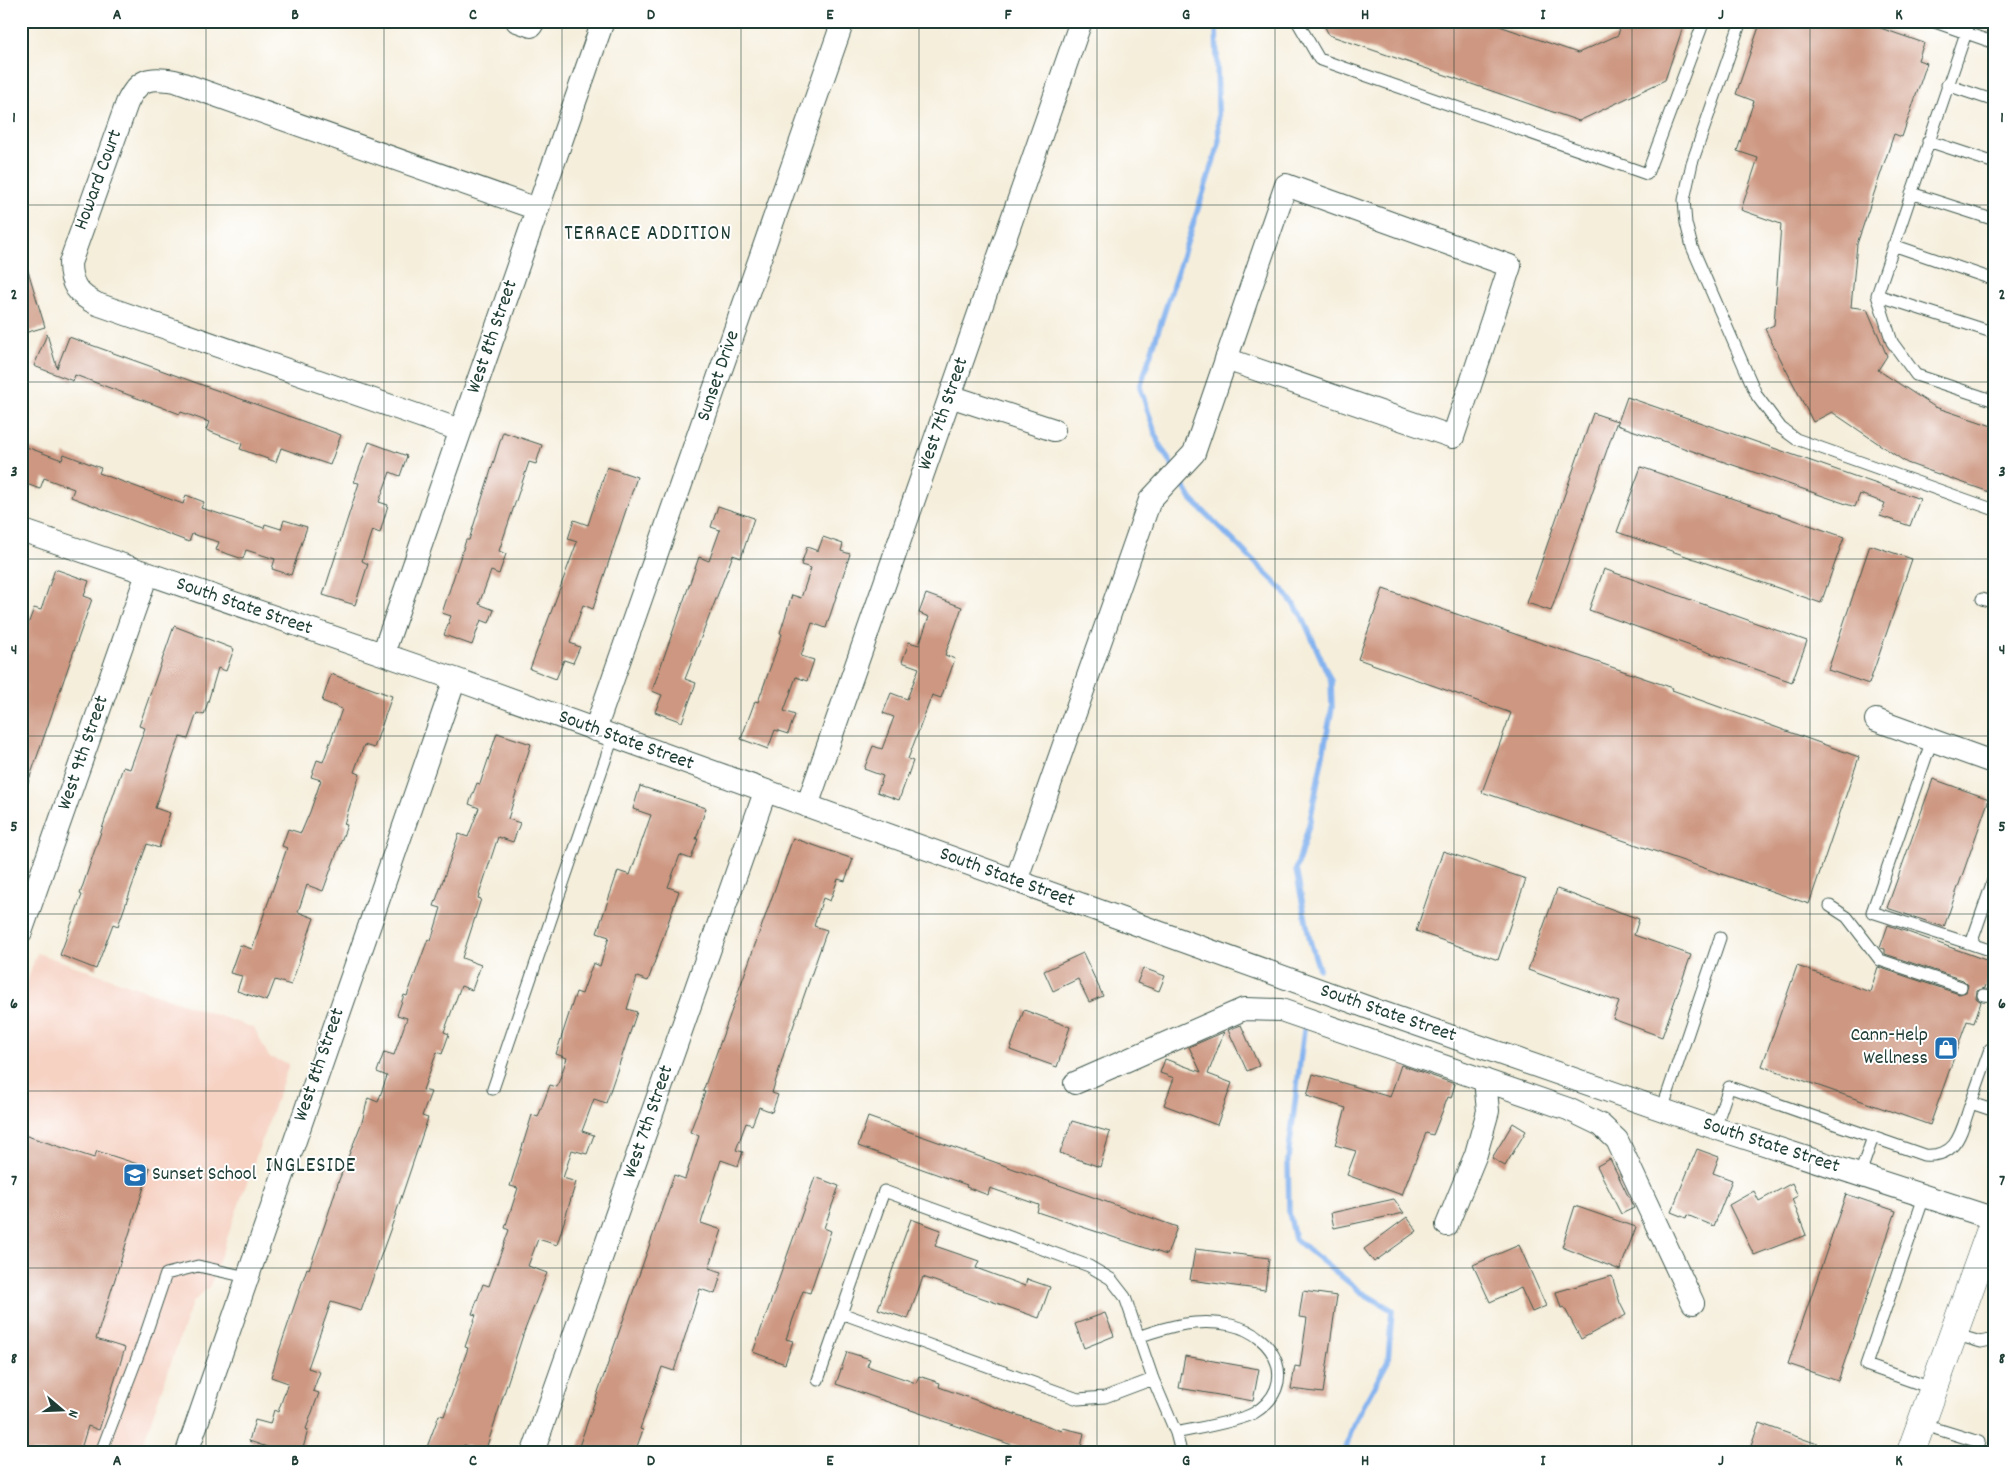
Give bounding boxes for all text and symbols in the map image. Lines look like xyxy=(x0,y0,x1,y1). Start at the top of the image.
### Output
text: A xyxy=(113,4,122,27)
text: B xyxy=(291,4,299,27)
text: C xyxy=(469,4,477,27)
text: D xyxy=(647,4,656,27)
text: E xyxy=(826,4,834,27)
text: F xyxy=(1004,4,1012,27)
text: G xyxy=(1182,4,1190,27)
text: H xyxy=(1361,4,1369,27)
text: I xyxy=(1541,4,1547,27)
text: J xyxy=(1718,4,1724,27)
text: K xyxy=(1895,4,1903,27)
text: 1 xyxy=(12,107,16,130)
text: 1 xyxy=(2000,107,2004,130)
street label: Howard Court xyxy=(68,126,130,234)
district label: TERRACE ADDITION xyxy=(564,220,732,250)
street label: West 8th Street xyxy=(460,276,526,398)
text: 2 xyxy=(11,284,18,307)
text: 2 xyxy=(1999,284,2006,307)
street label: Sunset Drive xyxy=(690,327,748,425)
street label: West 7th Street xyxy=(912,354,976,474)
text: 3 xyxy=(10,461,18,484)
text: 3 xyxy=(1998,461,2006,484)
street label: South State Street xyxy=(172,571,316,643)
text: 4 xyxy=(11,639,17,662)
text: 4 xyxy=(1999,639,2005,662)
street label: West 9th Street xyxy=(51,692,117,814)
street label: South State Street xyxy=(554,703,698,779)
text: 5 xyxy=(10,816,18,839)
text: 5 xyxy=(1998,816,2006,839)
street label: South State Street xyxy=(935,840,1079,916)
street label: South State Street xyxy=(1316,978,1460,1050)
text: 6 xyxy=(10,993,18,1016)
text: 6 xyxy=(1998,993,2006,1016)
street label: West 8th Street xyxy=(287,1004,353,1126)
place label: Cann-Help Wellness xyxy=(1850,1022,1928,1073)
shop icon: Cann-Help Wellness xyxy=(1933,1035,1959,1061)
street label: West 7th Street xyxy=(617,1062,681,1182)
street label: South State Street xyxy=(1699,1111,1843,1181)
district label: INGLESIDE xyxy=(266,1152,356,1182)
place label: Sunset School xyxy=(152,1161,257,1189)
school or university icon: Sunset School xyxy=(122,1162,148,1188)
text: 7 xyxy=(11,1170,17,1193)
text: 7 xyxy=(1999,1170,2005,1193)
text: 8 xyxy=(11,1348,18,1371)
text: 8 xyxy=(1999,1348,2006,1371)
north arrow xyxy=(38,1386,88,1436)
text: N xyxy=(62,1407,83,1420)
text: A xyxy=(113,1450,122,1473)
text: B xyxy=(291,1450,299,1473)
text: C xyxy=(469,1450,477,1473)
text: D xyxy=(647,1450,656,1473)
text: E xyxy=(826,1450,834,1473)
text: F xyxy=(1004,1450,1012,1473)
text: G xyxy=(1182,1450,1190,1473)
text: H xyxy=(1361,1450,1369,1473)
text: I xyxy=(1541,1450,1547,1473)
text: J xyxy=(1718,1450,1724,1473)
text: K xyxy=(1895,1450,1903,1473)

